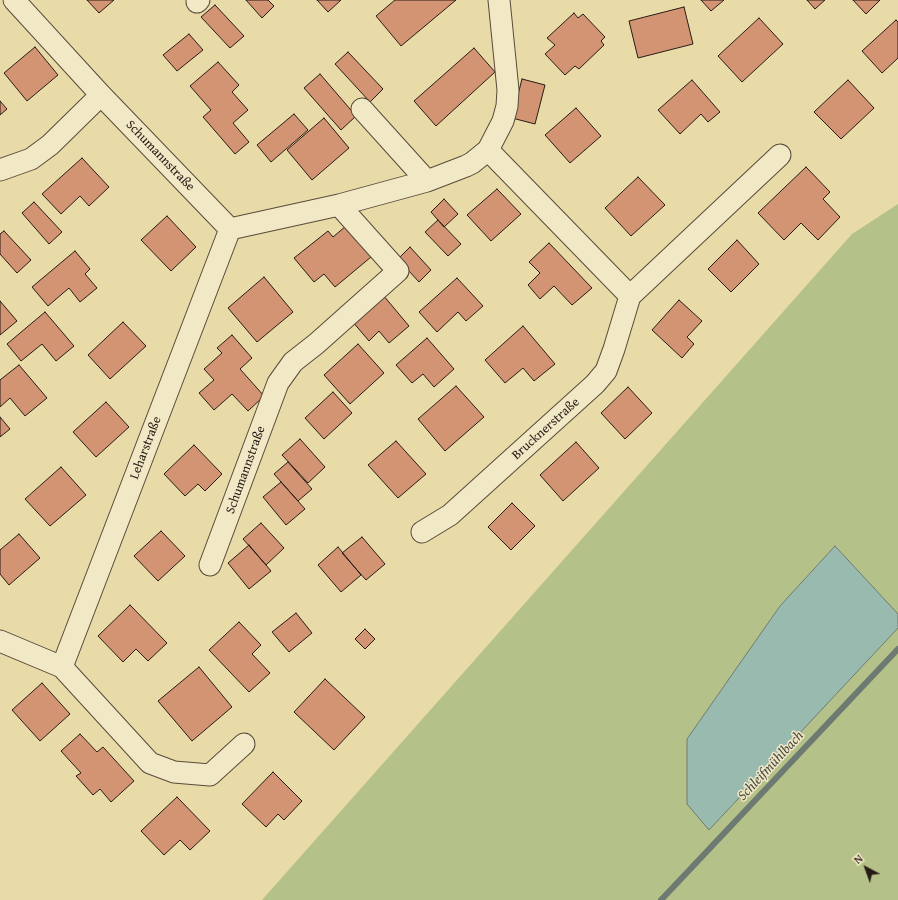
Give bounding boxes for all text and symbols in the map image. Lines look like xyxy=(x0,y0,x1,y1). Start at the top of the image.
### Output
street label: Schumannstraße xyxy=(122,117,198,195)
street label: Brucknerstraße xyxy=(509,395,583,463)
street label: Leharstraße xyxy=(127,414,165,482)
street label: Schumannstraße xyxy=(223,424,269,516)
water label: Schleifmühlbach xyxy=(734,728,808,804)
north arrow xyxy=(846,848,886,888)
text: N xyxy=(850,850,866,867)

